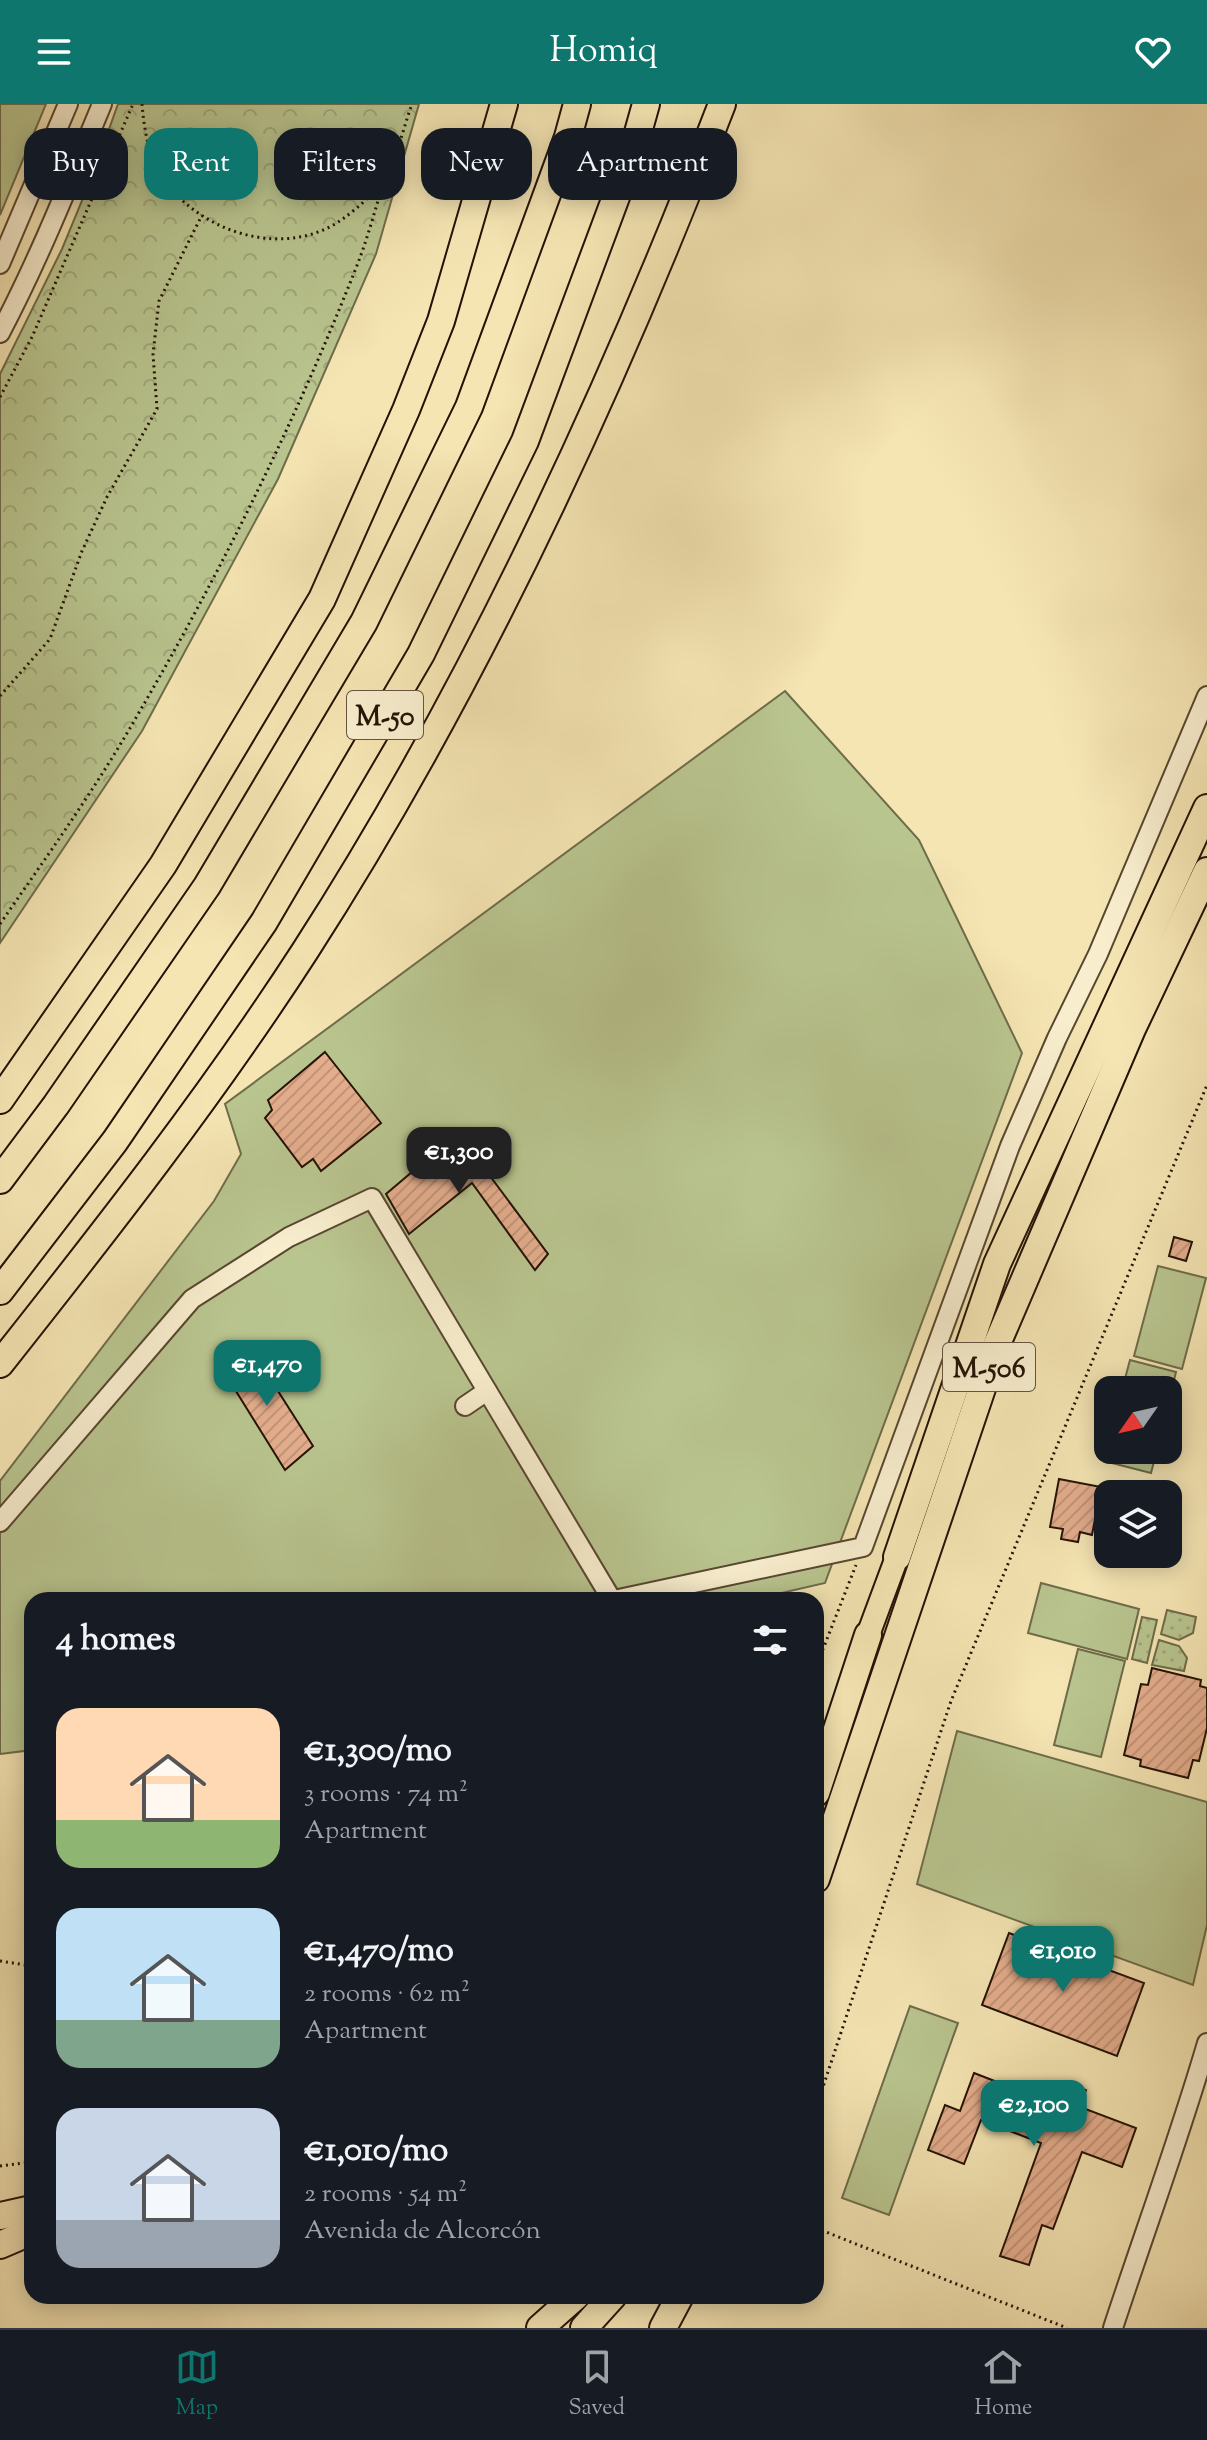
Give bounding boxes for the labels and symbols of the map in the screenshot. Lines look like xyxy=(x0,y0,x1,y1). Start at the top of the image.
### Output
road number: M-50 xyxy=(347,691,423,739)
pin: €1,300 xyxy=(394,1127,524,1195)
pin: €1,470 xyxy=(202,1340,332,1408)
road number: M-506 xyxy=(943,1343,1035,1391)
north arrow xyxy=(1094,1376,1182,1464)
pin: €1,010 xyxy=(998,1926,1128,1994)
pin: €2,100 xyxy=(969,2080,1099,2148)

